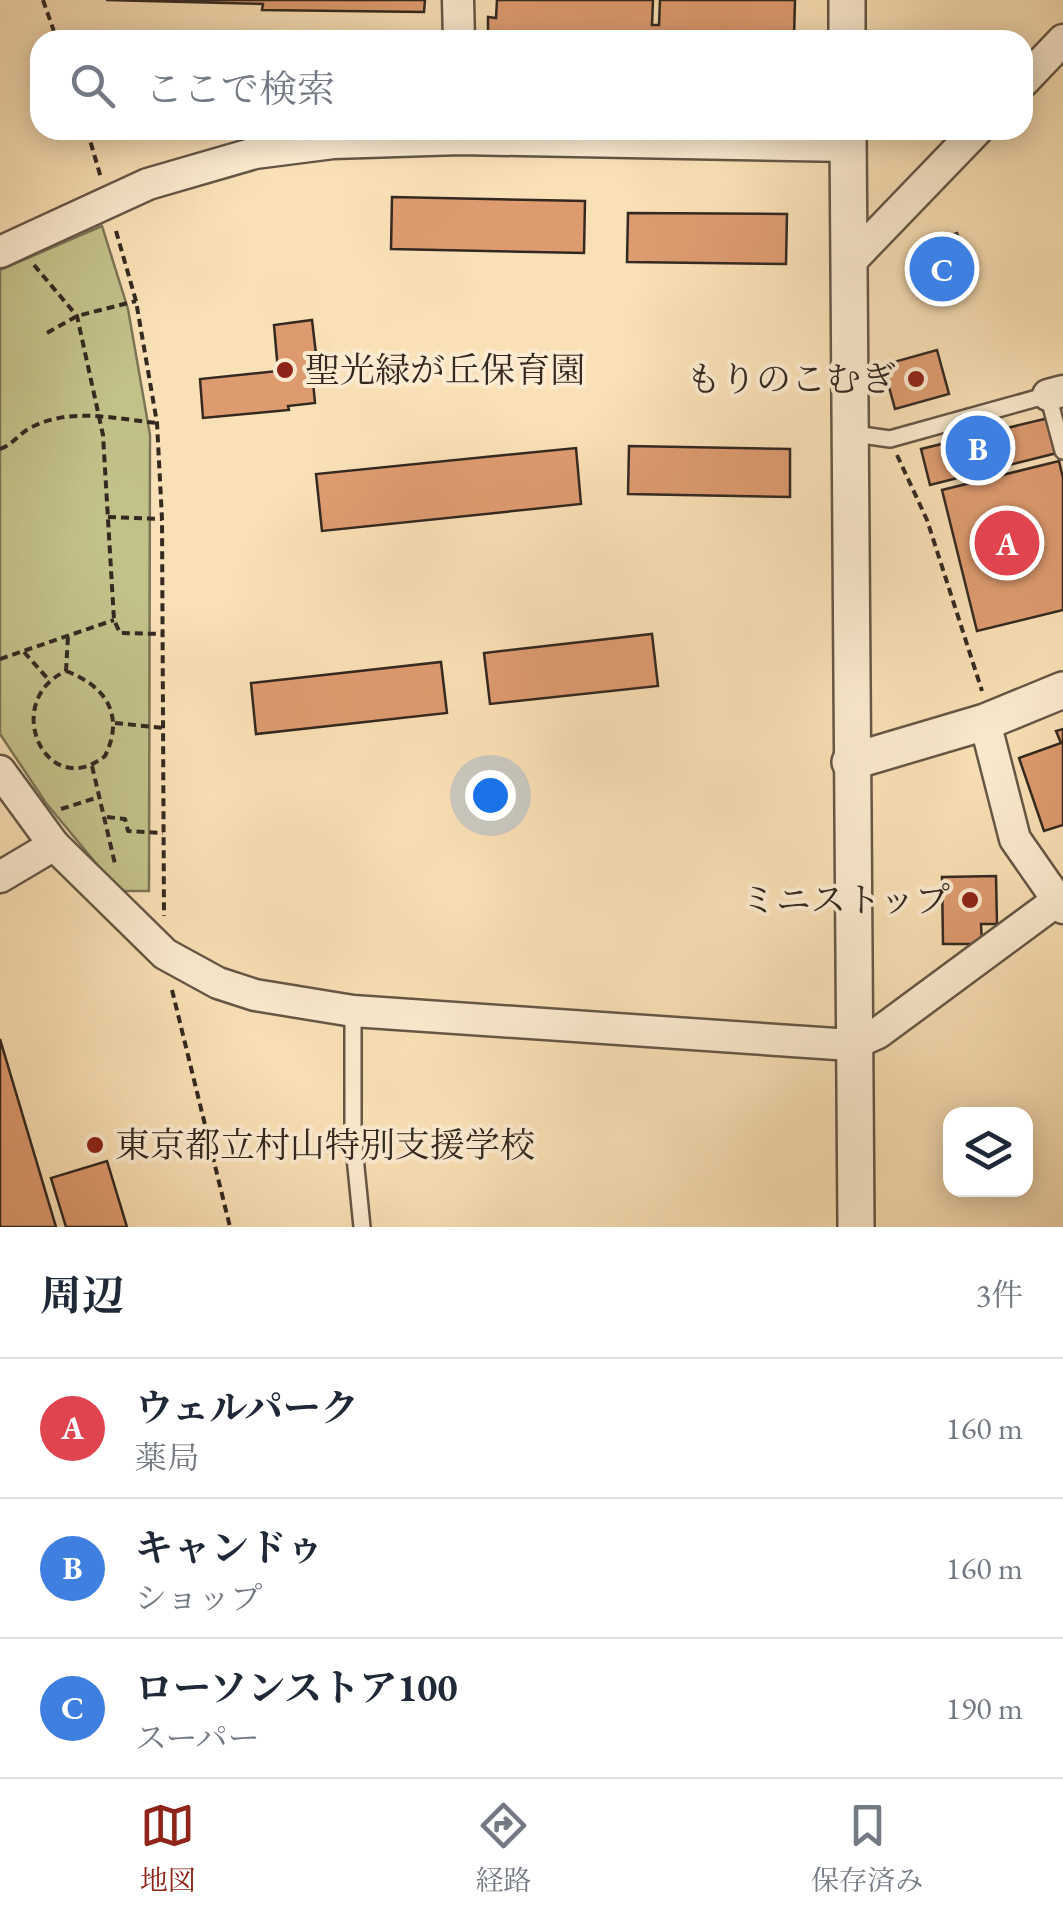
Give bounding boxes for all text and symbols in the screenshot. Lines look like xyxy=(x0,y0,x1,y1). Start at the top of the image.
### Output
search box xyxy=(30,30,1033,140)
icon: search xyxy=(65,58,120,113)
text: ここで検索 xyxy=(145,64,335,113)
pin: C xyxy=(910,232,974,306)
place label: 聖光緑が丘保育園 xyxy=(305,347,585,392)
place label: もりのこむぎ xyxy=(686,356,896,401)
marker: 聖光緑が丘保育園 xyxy=(274,359,296,381)
marker: もりのこむぎ xyxy=(905,368,927,390)
pin: B xyxy=(946,410,1010,486)
pin: A xyxy=(974,506,1040,580)
your location xyxy=(465,770,516,821)
place label: ミニストップ xyxy=(741,877,950,922)
marker: ミニストップ xyxy=(959,889,981,911)
map controls xyxy=(943,1107,1033,1197)
button: layers xyxy=(943,1107,1033,1197)
place label: 東京都立村山特別支援学校 xyxy=(115,1122,535,1167)
marker: 東京都立村山特別支援学校 xyxy=(84,1134,106,1156)
text: 周辺 xyxy=(40,1268,124,1323)
text: 3件 xyxy=(976,1274,1023,1316)
text: ウェルパーク xyxy=(135,1383,359,1432)
text: A xyxy=(61,1407,84,1449)
text: 160 m xyxy=(946,1407,1023,1449)
text: 薬局 xyxy=(135,1437,199,1479)
text: キャンドゥ xyxy=(135,1523,324,1572)
text: B xyxy=(62,1547,83,1589)
text: 160 m xyxy=(946,1547,1023,1589)
text: ショップ xyxy=(135,1577,262,1619)
text: ローソンストア100 xyxy=(135,1663,458,1712)
text: C xyxy=(61,1687,84,1729)
text: 190 m xyxy=(946,1687,1023,1729)
text: スーパー xyxy=(135,1717,260,1759)
tab: 地図 xyxy=(140,1798,196,1898)
tab: 経路 xyxy=(475,1798,531,1898)
tab: 保存済み xyxy=(811,1798,923,1898)

